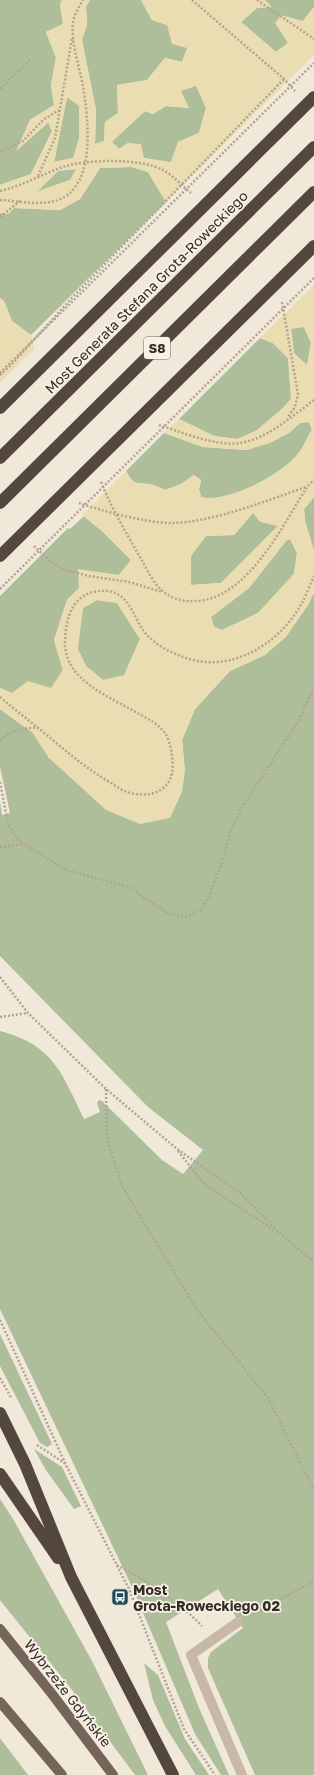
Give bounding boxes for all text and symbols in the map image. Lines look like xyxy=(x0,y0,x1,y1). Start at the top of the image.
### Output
street label: Most Generała Stefana Grota-Roweckiego xyxy=(41,187,251,397)
road number: S8 xyxy=(144,337,170,359)
place label: Most Grota-Roweckiego 02 xyxy=(133,1581,280,1614)
bus stop icon: Most Grota-Roweckiego 02 xyxy=(110,1587,130,1607)
street label: Wybrzeże Gdyńskie xyxy=(21,1636,115,1750)

